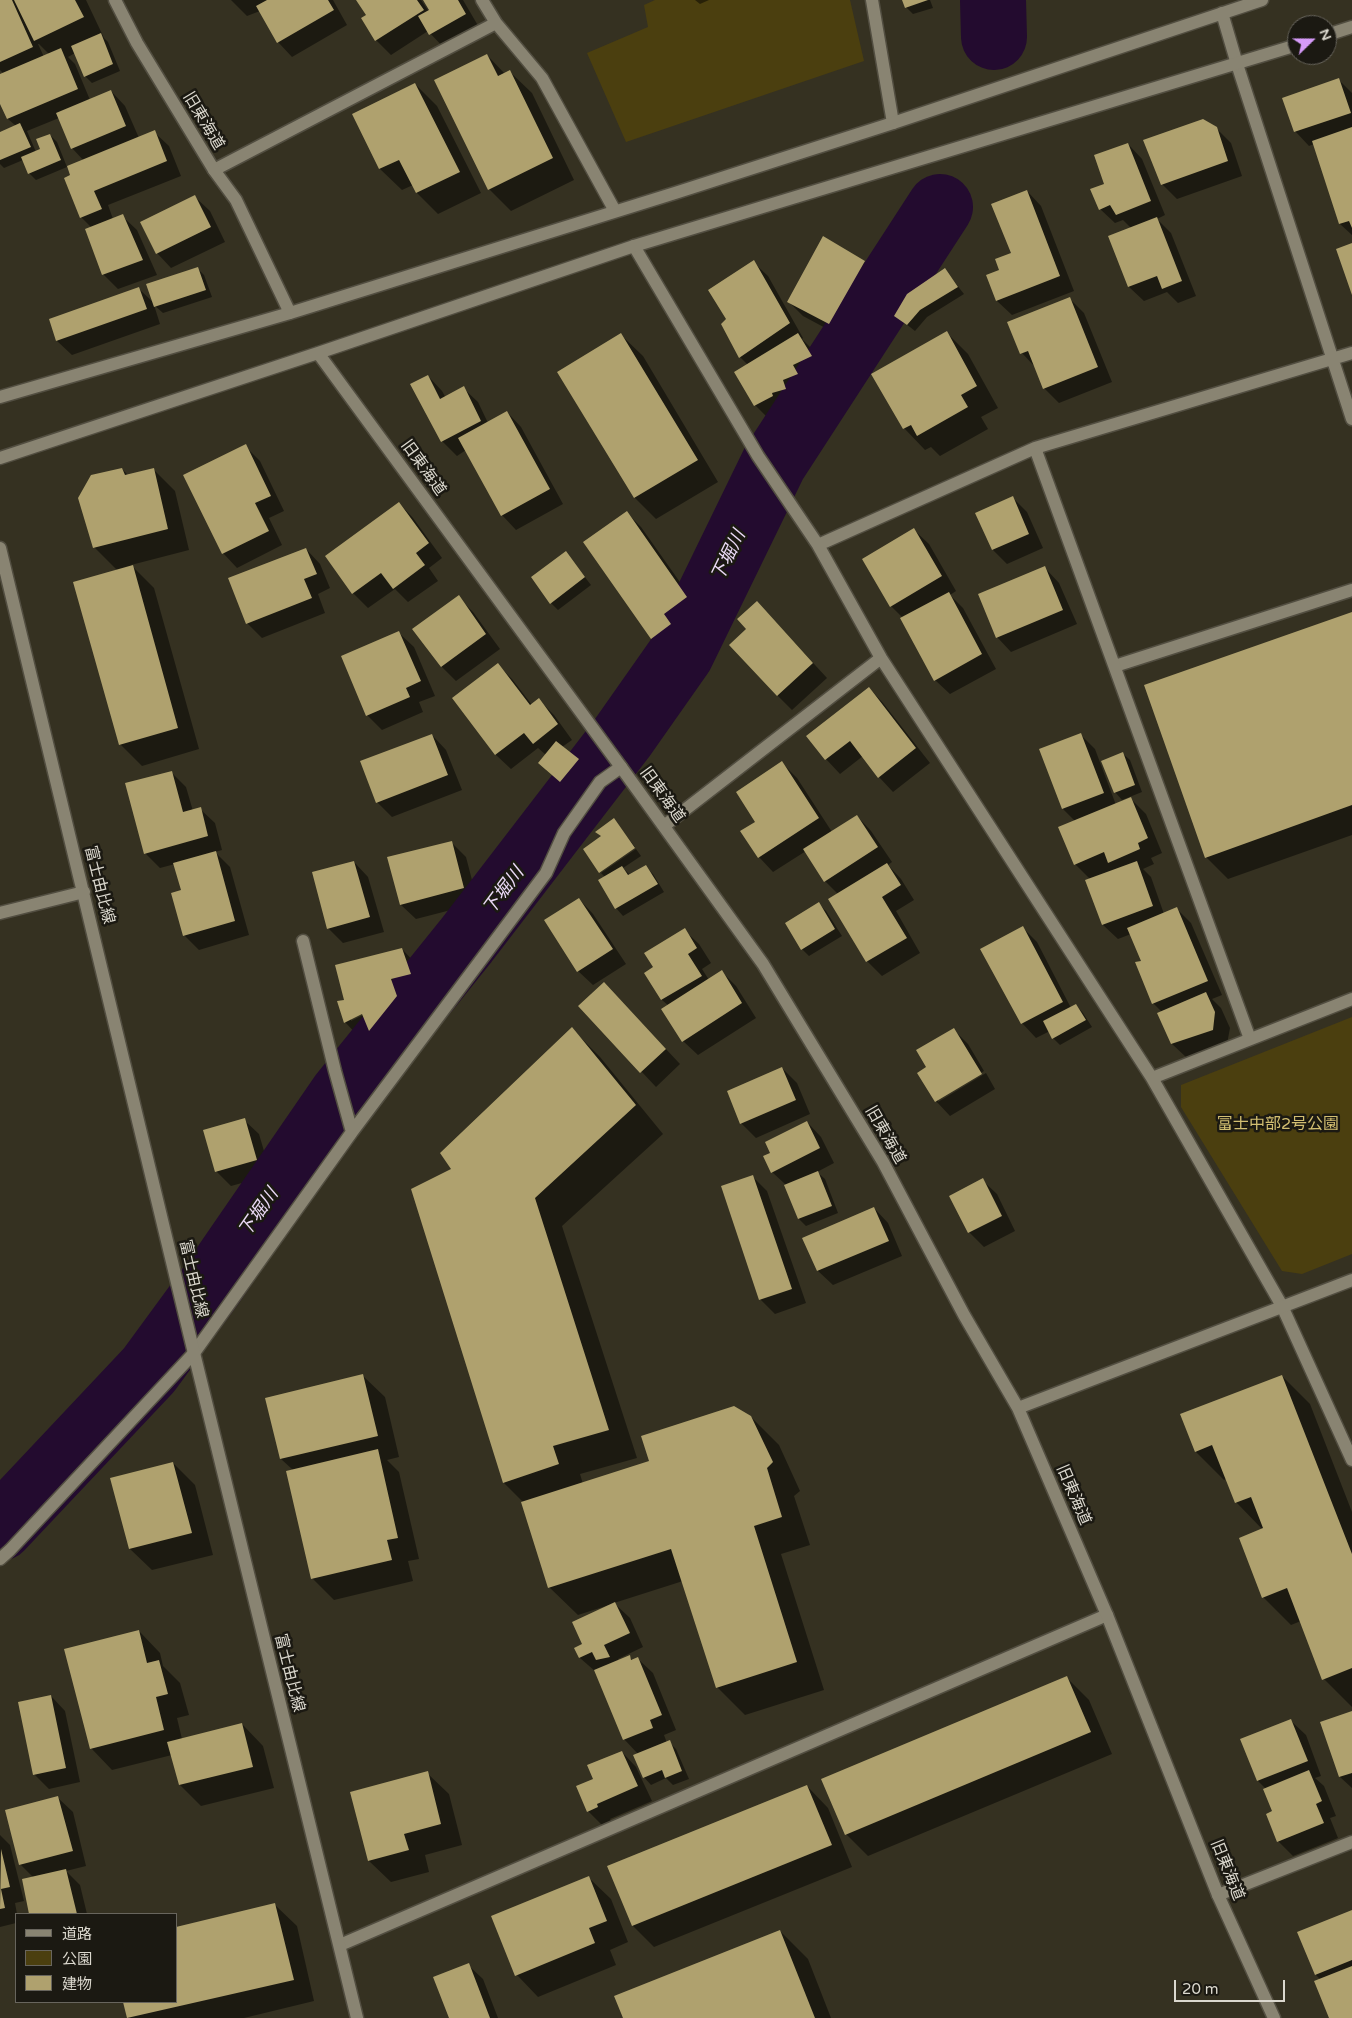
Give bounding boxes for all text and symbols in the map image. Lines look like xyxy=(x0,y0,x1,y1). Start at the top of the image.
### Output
north arrow xyxy=(1287,15,1337,65)
text: N xyxy=(1315,26,1335,43)
street label: 旧東海道 xyxy=(178,89,228,153)
street label: 旧東海道 xyxy=(396,436,450,500)
water label: 下堀川 xyxy=(707,527,751,585)
street label: 旧東海道 xyxy=(635,763,689,827)
street label: 富士由比線 xyxy=(80,844,118,926)
water label: 下堀川 xyxy=(479,863,529,919)
street label: 旧東海道 xyxy=(861,1102,909,1168)
park label: 富士中部2号公園 xyxy=(1217,1115,1339,1135)
water label: 下堀川 xyxy=(235,1185,283,1241)
street label: 富士由比線 xyxy=(175,1238,211,1320)
street label: 旧東海道 xyxy=(1052,1462,1094,1528)
street label: 富士由比線 xyxy=(270,1632,308,1714)
street label: 旧東海道 xyxy=(1206,1837,1248,1903)
legend xyxy=(15,1913,178,2003)
text: 道路 xyxy=(62,1925,92,1943)
text: 公園 xyxy=(62,1950,92,1968)
scale bar xyxy=(1177,1970,1288,2002)
text: 建物 xyxy=(62,1975,92,1993)
text: 20 m xyxy=(1182,1980,1219,1998)

